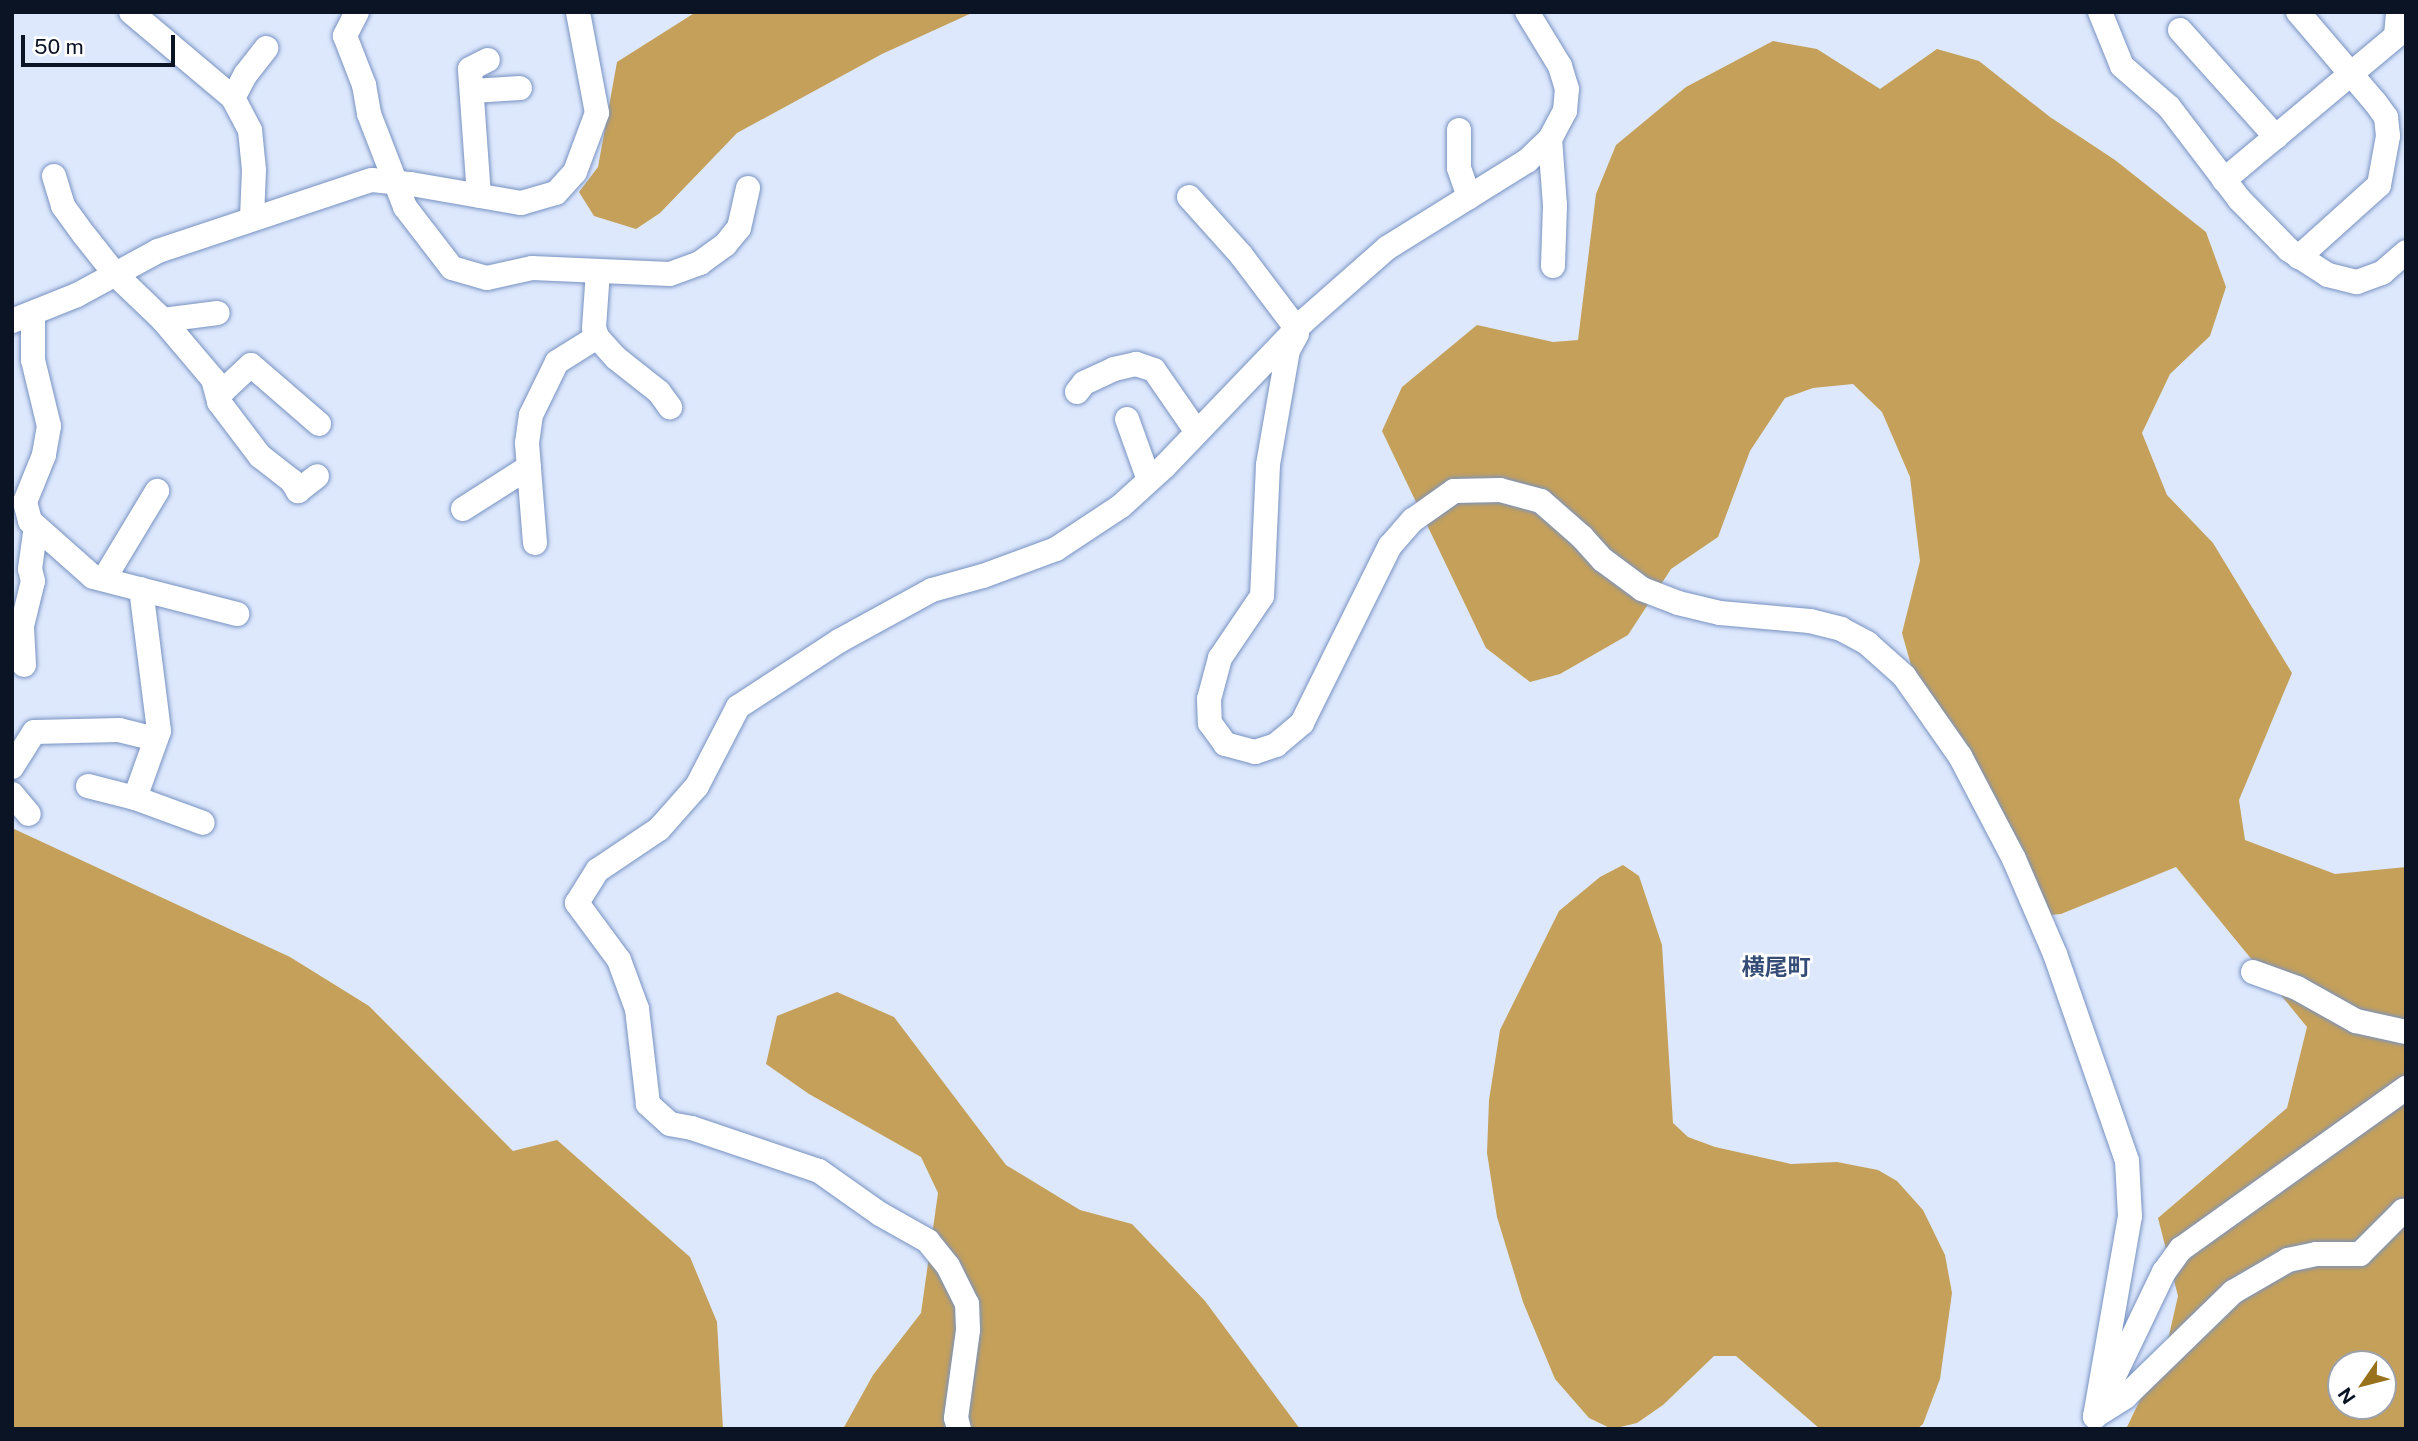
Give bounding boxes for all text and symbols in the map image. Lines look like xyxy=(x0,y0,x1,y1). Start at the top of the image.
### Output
scale bar xyxy=(24,21,178,65)
text: 50 m xyxy=(34,34,84,59)
district label: 横尾町 xyxy=(1742,953,1810,981)
north arrow xyxy=(2327,1350,2397,1420)
text: N xyxy=(2333,1384,2360,1408)

